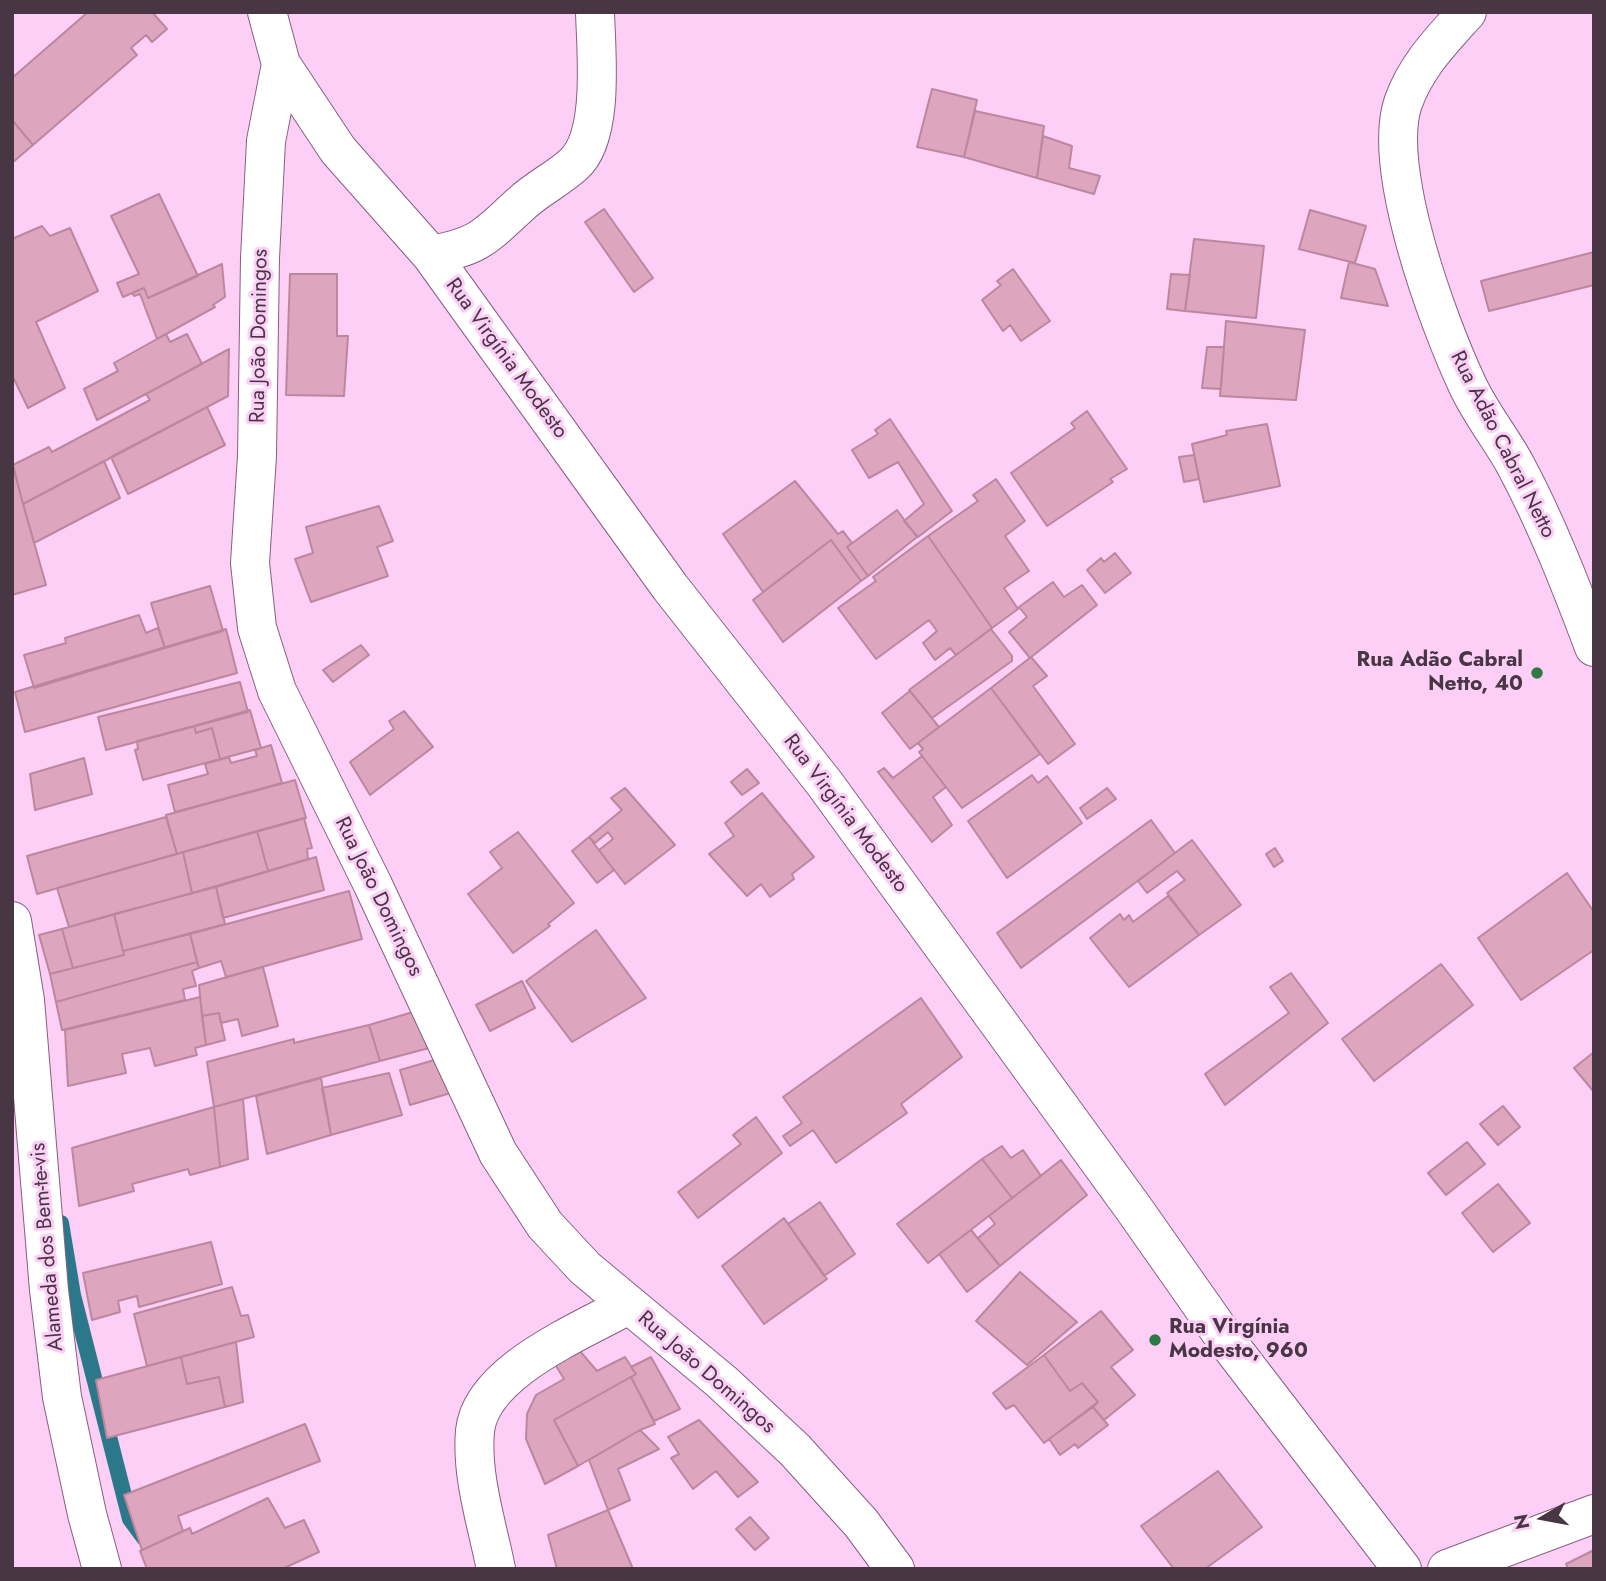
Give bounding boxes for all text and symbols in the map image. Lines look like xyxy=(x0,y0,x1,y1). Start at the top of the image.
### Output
street label: Rua João Domingos xyxy=(246,249,274,423)
street label: Rua Virgínia Modesto xyxy=(439,274,573,444)
street label: Rua Adão Cabral Netto xyxy=(1444,347,1560,543)
place label: Rua Adão Cabral Netto, 40 xyxy=(1357,648,1523,698)
marker: Rua Adão Cabral Netto, 40 xyxy=(1529,665,1545,681)
street label: Rua Virgínia Modesto xyxy=(777,730,913,898)
street label: Rua João Domingos xyxy=(329,813,427,981)
street label: Alameda dos Bem-te-vis xyxy=(26,1142,70,1352)
street label: Rua João Domingos xyxy=(632,1306,780,1440)
place label: Rua Virgínia Modesto, 960 xyxy=(1169,1315,1308,1365)
marker: Rua Virgínia Modesto, 960 xyxy=(1147,1332,1163,1348)
north arrow xyxy=(1508,1483,1578,1553)
text: N xyxy=(1507,1512,1536,1532)

